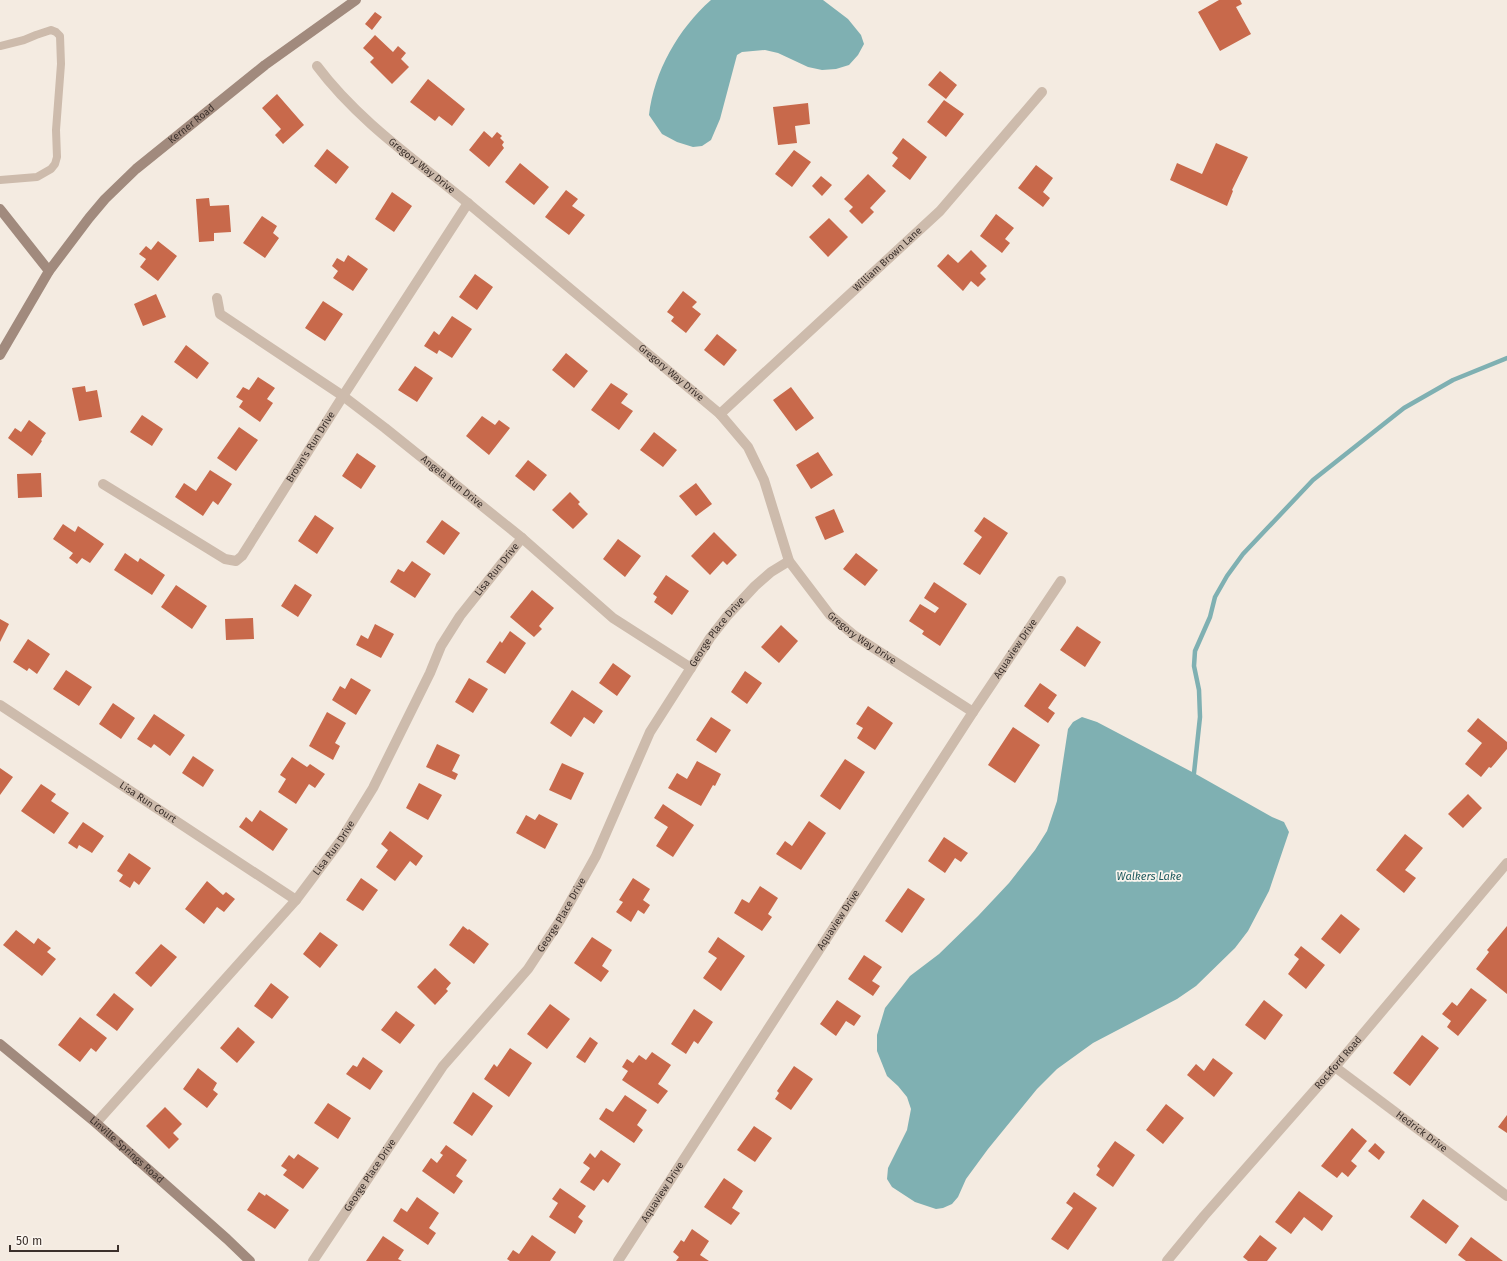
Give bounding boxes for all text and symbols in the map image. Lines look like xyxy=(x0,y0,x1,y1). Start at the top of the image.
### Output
street label: Kerner Road xyxy=(166,102,217,146)
street label: Gregory Way Drive xyxy=(386,136,457,196)
street label: William Brown Lane xyxy=(851,225,924,294)
street label: Gregory Way Drive xyxy=(636,342,706,404)
street label: Brown's Run Drive xyxy=(284,409,338,485)
street label: Angela Run Drive xyxy=(418,453,486,511)
street label: Lisa Run Drive xyxy=(472,541,522,598)
street label: George Place Drive xyxy=(687,595,747,669)
street label: Gregory Way Drive xyxy=(825,609,898,667)
street label: Aquaview Drive xyxy=(991,617,1040,681)
street label: Lisa Run Court xyxy=(117,779,179,826)
street label: Lisa Run Drive xyxy=(311,818,357,878)
water label: Walkers Lake xyxy=(1116,870,1182,883)
street label: George Place Drive xyxy=(535,876,589,955)
street label: Aquaview Drive xyxy=(815,888,862,952)
street label: Rockford Road xyxy=(1312,1034,1364,1092)
street label: Hedrick Drive xyxy=(1393,1109,1449,1155)
street label: Linville Springs Road xyxy=(87,1114,166,1186)
street label: George Place Drive xyxy=(342,1137,399,1214)
street label: Aquaview Drive xyxy=(639,1160,686,1225)
scale bar xyxy=(10,1227,118,1253)
text: 50 m xyxy=(16,1234,42,1248)

